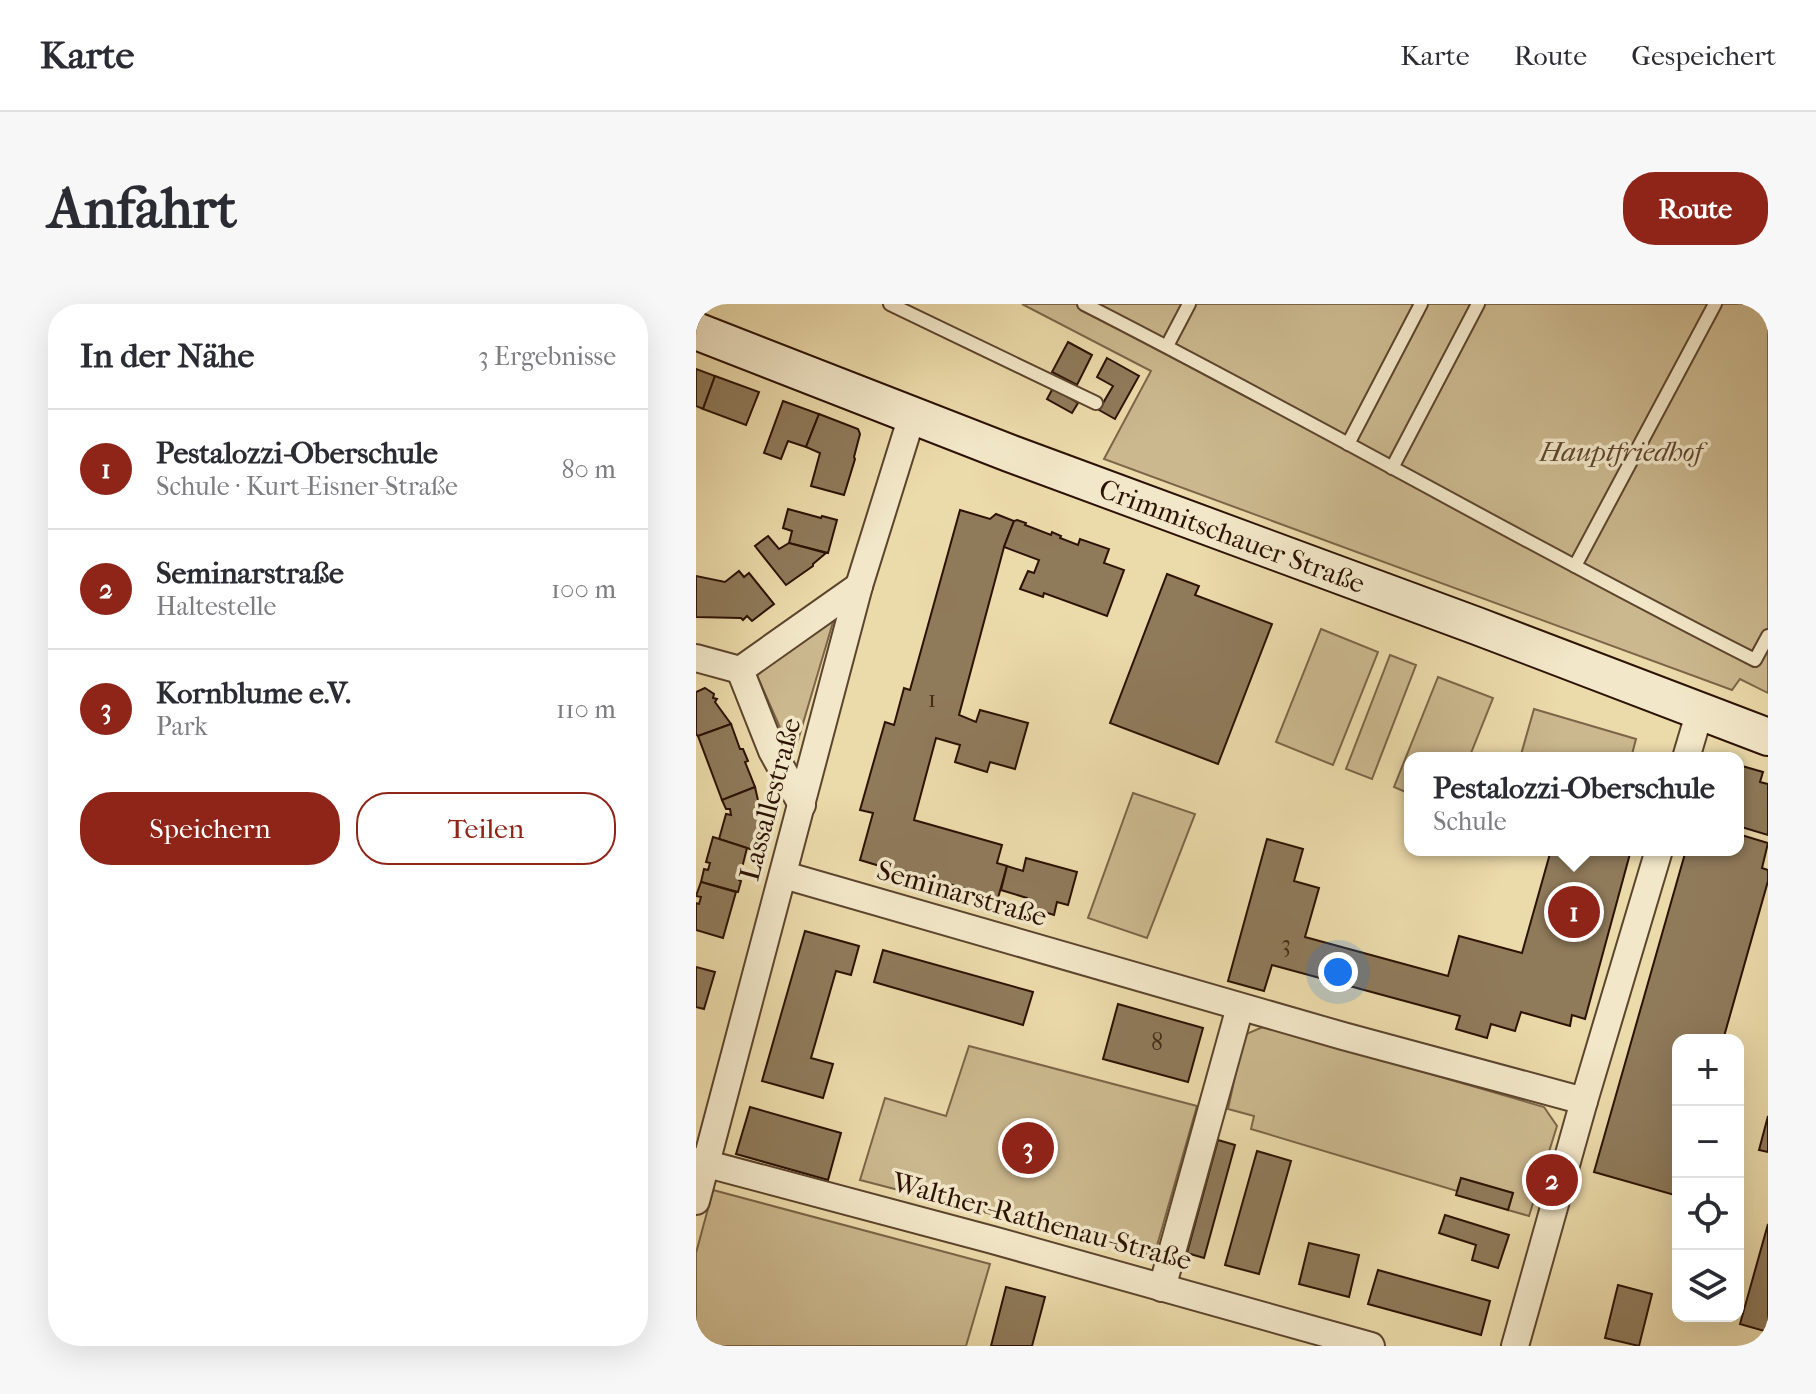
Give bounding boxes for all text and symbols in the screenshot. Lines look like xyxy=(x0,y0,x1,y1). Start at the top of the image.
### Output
text: Karte xyxy=(40,33,134,78)
text: Karte xyxy=(1400,39,1470,72)
text: Route xyxy=(1514,39,1587,72)
text: Gespeichert xyxy=(1631,39,1776,72)
button: Route xyxy=(1623,172,1768,245)
text: Anfahrt xyxy=(48,176,237,241)
text: In der Nähe xyxy=(80,336,254,376)
text: 3 Ergebnisse xyxy=(478,341,616,372)
park label: Hauptfriedhof xyxy=(1539,435,1708,468)
text: Pestalozzi-Oberschule xyxy=(156,436,438,471)
text: 1 xyxy=(101,454,111,485)
text: 80 m xyxy=(561,454,616,485)
text: Schule · Kurt-Eisner-Straße xyxy=(156,471,458,502)
street label: Crimmitschauer Straße xyxy=(1095,471,1370,600)
text: Seminarstraße xyxy=(156,556,344,591)
text: 2 xyxy=(99,574,113,605)
text: 100 m xyxy=(551,574,616,605)
text: Haltestelle xyxy=(156,591,276,622)
text: Kornblume e.V. xyxy=(156,676,351,711)
house number: 1 xyxy=(928,685,936,713)
text: 3 xyxy=(101,694,111,725)
text: 110 m xyxy=(556,694,616,725)
text: Park xyxy=(156,711,208,742)
street label: Lassallestraße xyxy=(732,714,808,884)
popup xyxy=(1404,752,1744,856)
text: Pestalozzi-Oberschule xyxy=(1433,771,1715,806)
button: Speichern xyxy=(80,792,340,865)
button: Teilen xyxy=(356,792,616,865)
text: Schule xyxy=(1433,806,1507,837)
street label: Seminarstraße xyxy=(873,853,1051,933)
pin: 1 xyxy=(1548,882,1600,942)
house number: 3 xyxy=(1281,930,1291,958)
your location xyxy=(1318,952,1358,992)
house number: 8 xyxy=(1151,1028,1163,1056)
map controls xyxy=(1672,1034,1744,1322)
button: + xyxy=(1672,1034,1744,1106)
button: − xyxy=(1672,1106,1744,1178)
pin: 3 xyxy=(1002,1118,1054,1178)
pin: 2 xyxy=(1526,1150,1578,1210)
street label: Walther-Rathenau-Straße xyxy=(888,1165,1195,1277)
button: locate xyxy=(1672,1178,1744,1250)
button: layers xyxy=(1672,1250,1744,1322)

